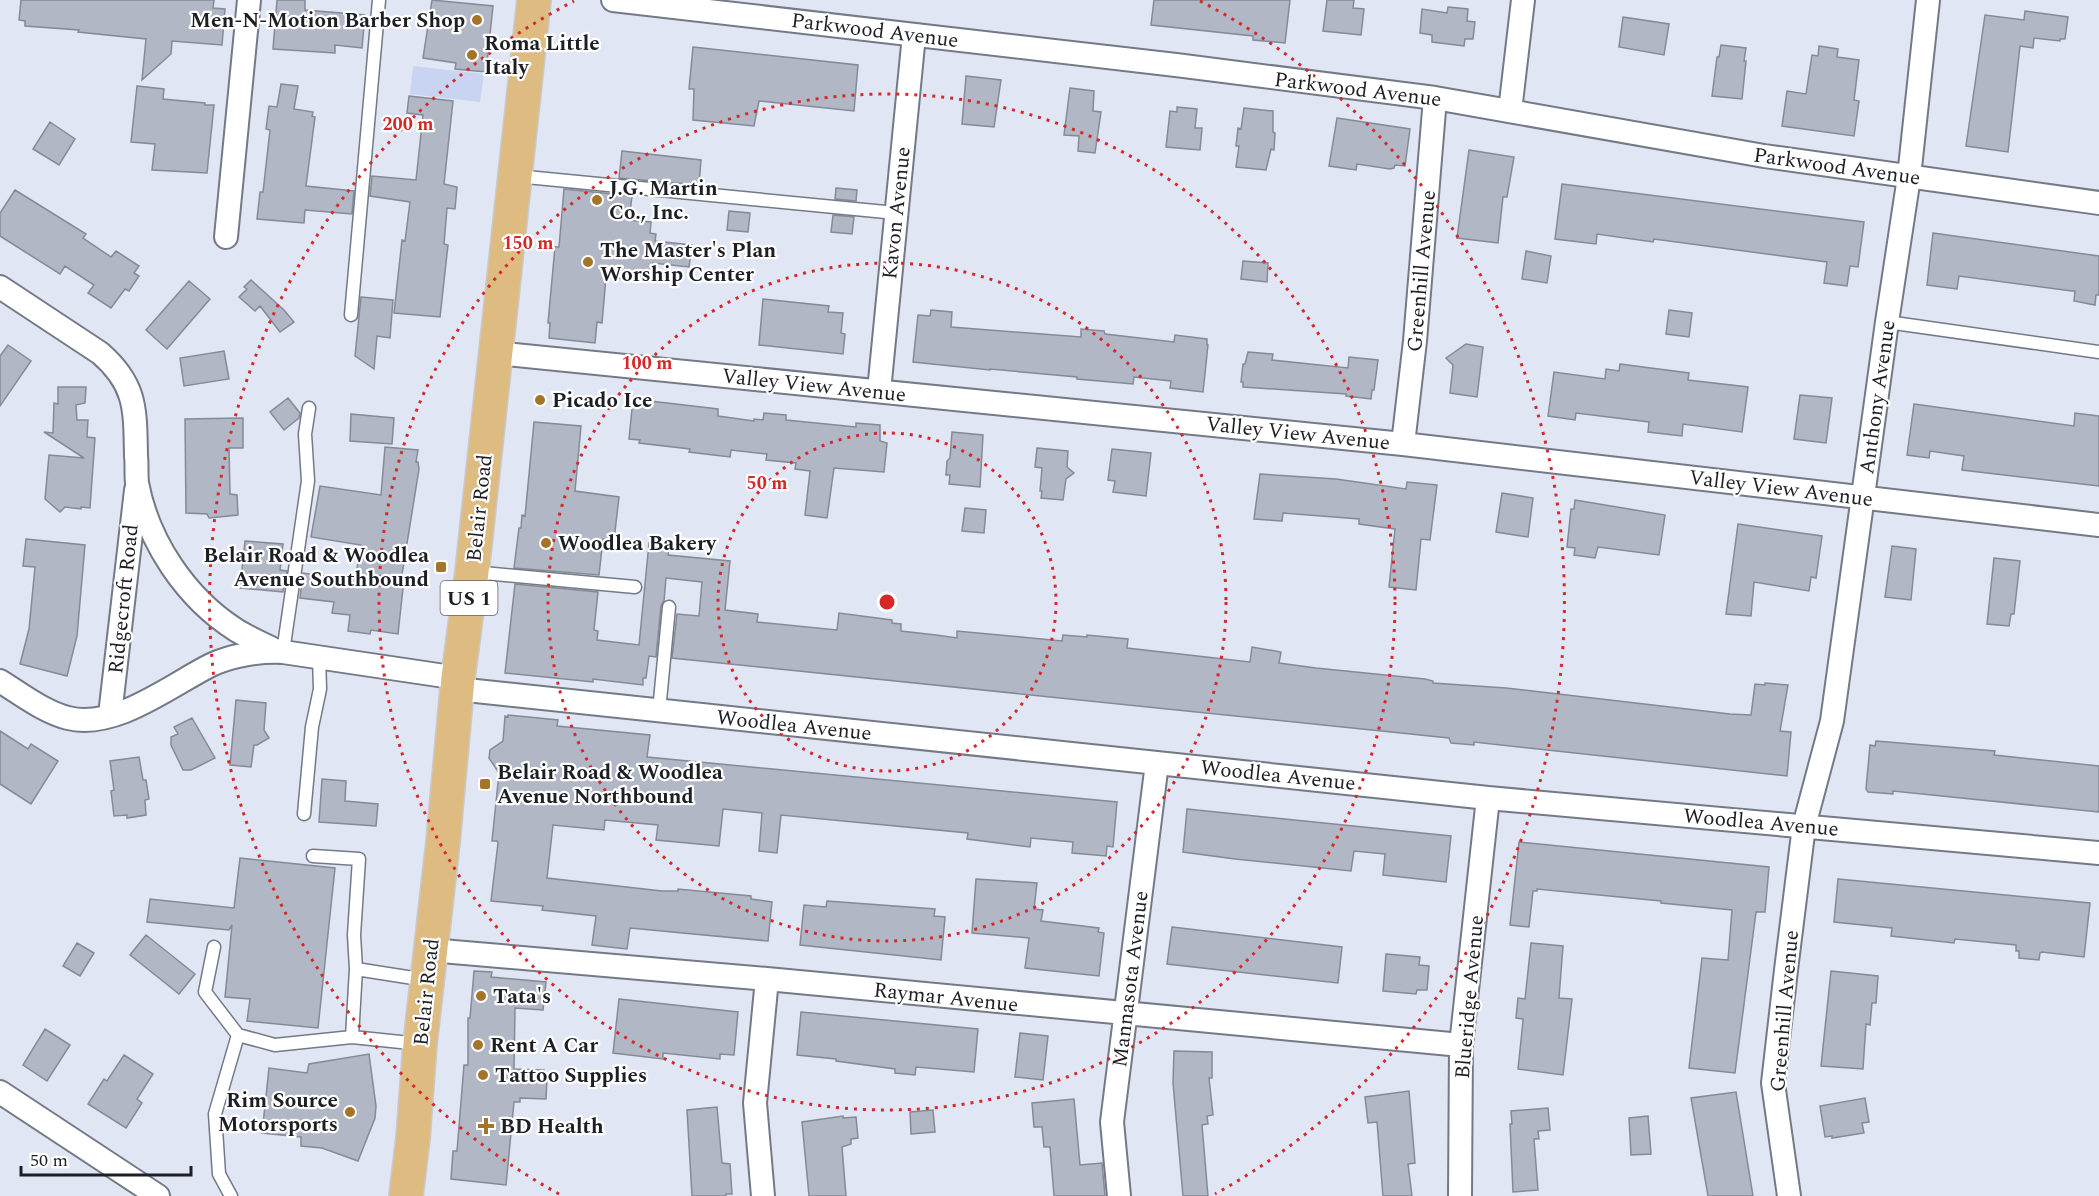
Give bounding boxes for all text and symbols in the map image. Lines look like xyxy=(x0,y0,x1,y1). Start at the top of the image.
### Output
place label: Men-N-Motion Barber Shop xyxy=(190,5,465,37)
street label: Parkwood Avenue xyxy=(789,5,960,57)
marker: Men-N-Motion Barber Shop xyxy=(470,13,484,27)
place label: Roma Little Italy xyxy=(484,28,600,84)
marker: Roma Little Italy xyxy=(465,48,479,62)
street label: Parkwood Avenue xyxy=(1272,64,1443,116)
text: 200 m xyxy=(382,111,434,138)
street label: Parkwood Avenue xyxy=(1751,139,1922,195)
street label: Kavon Avenue xyxy=(874,145,920,281)
place label: J.G. Martin Co., Inc. xyxy=(609,173,718,229)
street label: Greenhill Avenue xyxy=(1399,189,1445,353)
marker: J.G. Martin Co., Inc. xyxy=(590,193,604,207)
text: 150 m xyxy=(502,230,554,257)
place label: The Master's Plan Worship Center xyxy=(600,235,776,291)
marker: The Master's Plan Worship Center xyxy=(581,255,595,269)
street label: Anthony Avenue xyxy=(1851,318,1905,476)
text: 100 m xyxy=(621,350,673,377)
street label: Valley View Avenue xyxy=(720,360,908,412)
place label: Picado Ice xyxy=(552,385,652,417)
marker: Picado Ice xyxy=(533,393,547,407)
street label: Valley View Avenue xyxy=(1204,408,1392,460)
street label: Belair Road xyxy=(458,453,502,564)
street label: Valley View Avenue xyxy=(1687,462,1875,516)
text: 50 m xyxy=(747,470,787,497)
street label: Ridgecroft Road xyxy=(100,523,148,676)
place label: Woodlea Bakery xyxy=(558,528,717,560)
marker: Woodlea Bakery xyxy=(539,536,553,550)
place label: Belair Road & Woodlea Avenue Southbound xyxy=(203,540,429,596)
marker: Belair Road & Woodlea Avenue Southbound xyxy=(434,560,448,574)
road number: US 1 xyxy=(440,581,498,615)
centre of rings xyxy=(877,592,897,612)
street label: Woodlea Avenue xyxy=(715,702,873,750)
street label: Woodlea Avenue xyxy=(1199,752,1357,800)
place label: Belair Road & Woodlea Avenue Northbound xyxy=(497,757,723,813)
marker: Belair Road & Woodlea Avenue Northbound xyxy=(478,777,492,791)
street label: Woodlea Avenue xyxy=(1682,800,1840,846)
street label: Mannasota Avenue xyxy=(1104,889,1158,1069)
street label: Blueridge Avenue xyxy=(1447,914,1493,1080)
street label: Greenhill Avenue xyxy=(1762,929,1808,1093)
street label: Belair Road xyxy=(405,937,449,1048)
street label: Raymar Avenue xyxy=(872,974,1020,1022)
place label: Tata's xyxy=(493,981,551,1013)
marker: Tata's xyxy=(474,989,488,1003)
place label: Rent A Car xyxy=(490,1030,598,1062)
marker: Rent A Car xyxy=(471,1038,485,1052)
place label: Tattoo Supplies xyxy=(495,1060,647,1092)
marker: Tattoo Supplies xyxy=(476,1068,490,1082)
place label: Rim Source Motorsports xyxy=(218,1085,338,1141)
marker: Rim Source Motorsports xyxy=(343,1105,357,1119)
place label: BD Health xyxy=(500,1111,604,1143)
marker: BD Health xyxy=(477,1117,495,1135)
scale bar xyxy=(21,1139,190,1177)
text: 50 m xyxy=(30,1147,68,1174)

